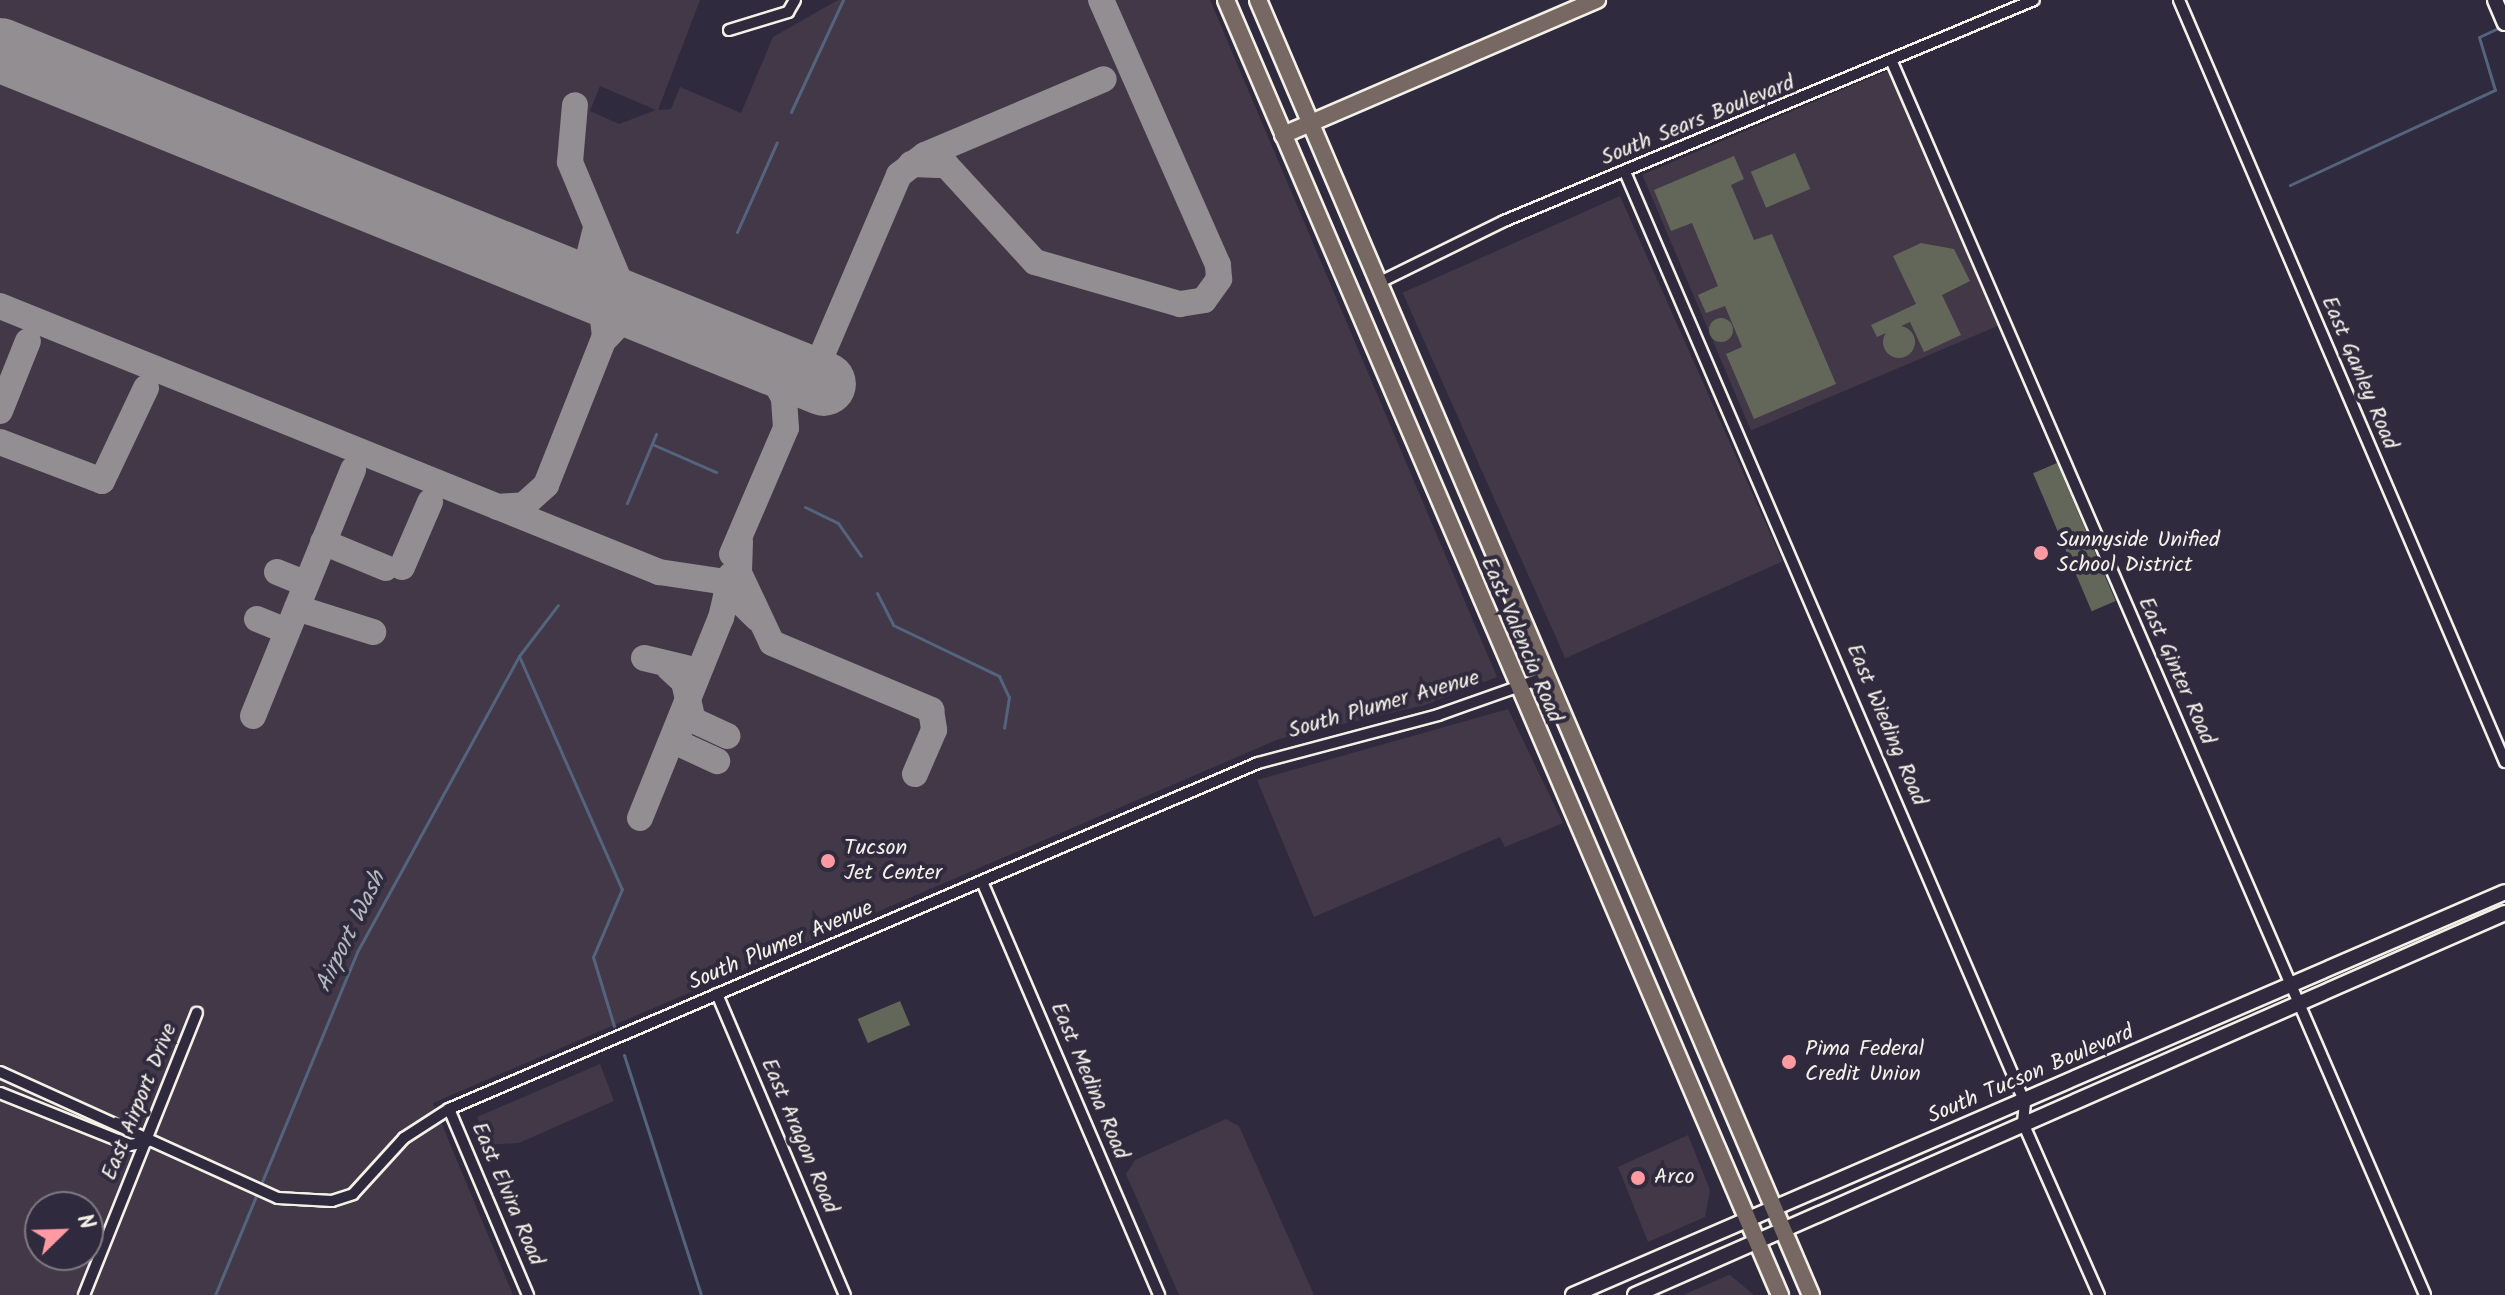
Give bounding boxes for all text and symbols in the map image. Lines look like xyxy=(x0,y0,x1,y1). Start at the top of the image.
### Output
street label: South Sears Boulevard xyxy=(1597,70,1799,172)
street label: East Ganley Road xyxy=(2315,292,2403,454)
place label: Sunnyside Unified School District xyxy=(2057,527,2220,578)
marker: Sunnyside Unified School District xyxy=(2032,544,2050,562)
street label: East Valencia Road xyxy=(1474,553,1568,727)
street label: East Ginter Road xyxy=(2132,593,2220,749)
street label: East Wieding Road xyxy=(1840,640,1932,810)
street label: South Plumer Avenue xyxy=(1285,665,1483,745)
place label: Tucson Jet Center xyxy=(844,835,942,886)
marker: Tucson Jet Center xyxy=(819,852,837,870)
water label: Airport Wash xyxy=(309,867,393,997)
street label: South Plumer Avenue xyxy=(685,895,877,997)
street label: East Medina Road xyxy=(1044,998,1134,1164)
street label: East Airport Drive xyxy=(97,1020,183,1184)
street label: South Tucson Boulevard xyxy=(1924,1020,2138,1130)
place label: Pima Federal Credit Union xyxy=(1805,1036,1924,1088)
marker: Pima Federal Credit Union xyxy=(1780,1053,1798,1071)
street label: East Aragon Road xyxy=(754,1054,844,1218)
street label: East Elvira Road xyxy=(465,1118,549,1270)
place label: Arco xyxy=(1654,1165,1694,1191)
marker: Arco xyxy=(1629,1169,1647,1187)
north arrow xyxy=(24,1191,104,1271)
text: N xyxy=(66,1209,104,1235)

